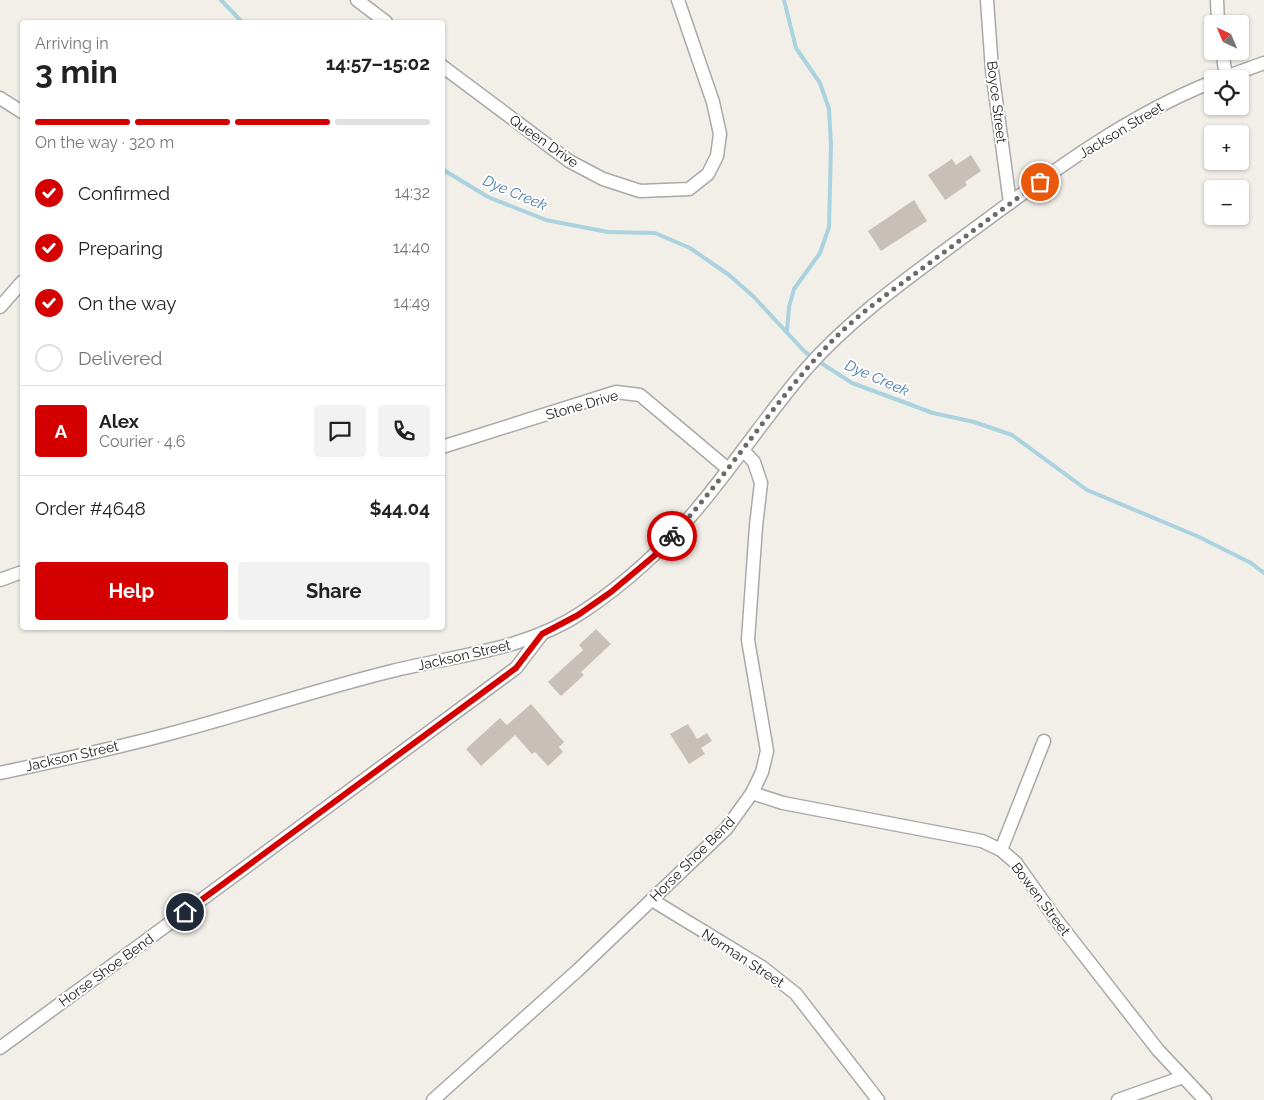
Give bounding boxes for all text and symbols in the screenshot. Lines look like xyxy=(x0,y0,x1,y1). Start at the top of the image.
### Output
north arrow xyxy=(1204,15,1249,60)
map controls xyxy=(1204,15,1249,225)
text: Arriving in xyxy=(35,34,109,53)
text: 14:57–15:02 xyxy=(326,52,430,74)
text: 3 min xyxy=(35,53,118,90)
street label: Boyce Street xyxy=(984,60,1010,144)
button: locate xyxy=(1204,70,1249,115)
street label: Jackson Street xyxy=(1076,99,1166,161)
street label: Queen Drive xyxy=(506,111,582,171)
button: + xyxy=(1204,125,1249,170)
text: On the way · 320 m xyxy=(35,133,174,152)
pin xyxy=(1019,161,1061,203)
icon: bag xyxy=(1026,168,1054,196)
water label: Dye Creek xyxy=(480,171,550,215)
icon: check xyxy=(35,179,63,207)
button: − xyxy=(1204,180,1249,225)
text: Confirmed xyxy=(78,182,170,204)
text: 14:32 xyxy=(395,183,430,202)
icon: check xyxy=(35,234,63,262)
text: Preparing xyxy=(78,237,163,259)
text: 14:40 xyxy=(393,238,430,257)
icon: check xyxy=(35,289,63,317)
text: On the way xyxy=(78,292,177,314)
text: 14:49 xyxy=(393,293,430,312)
text: Delivered xyxy=(78,347,162,369)
water label: Dye Creek xyxy=(842,356,912,400)
street label: Stone Drive xyxy=(544,387,620,423)
button: chat xyxy=(314,405,366,457)
button: phone xyxy=(378,405,430,457)
text: Alex xyxy=(99,410,139,432)
text: A xyxy=(55,420,67,442)
text: Courier · 4.6 xyxy=(99,432,185,451)
text: Order #4648 xyxy=(35,497,146,519)
text: $44.04 xyxy=(369,497,430,519)
courier xyxy=(647,511,697,561)
icon: bike xyxy=(658,522,686,550)
button: Help xyxy=(35,562,228,620)
button: Share xyxy=(238,562,430,620)
street label: Jackson Street xyxy=(416,636,512,673)
street label: Jackson Street xyxy=(24,737,120,774)
street label: Horse Shoe Bend xyxy=(646,813,738,905)
street label: Bowen Street xyxy=(1008,859,1074,939)
pin xyxy=(164,891,206,933)
icon: home xyxy=(171,898,199,926)
street label: Norman Street xyxy=(699,925,787,991)
street label: Horse Shoe Bend xyxy=(56,930,156,1010)

